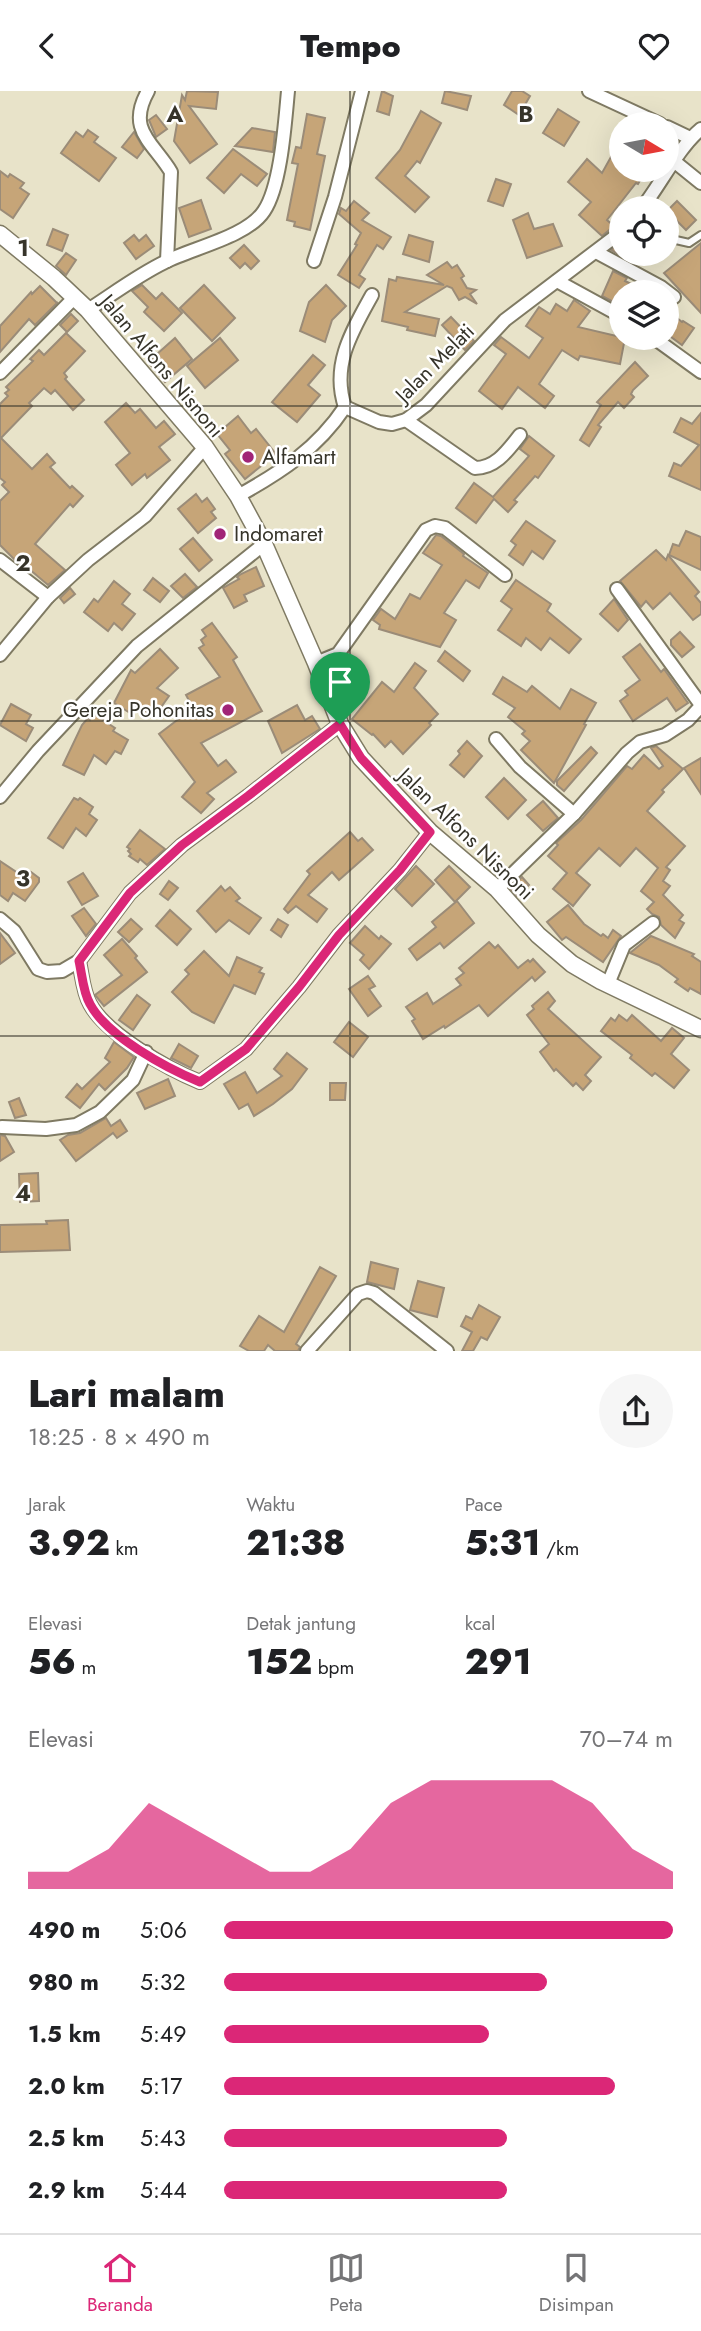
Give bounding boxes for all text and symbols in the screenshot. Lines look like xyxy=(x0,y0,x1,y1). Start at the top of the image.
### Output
text: Tempo xyxy=(300,23,401,69)
icon: back xyxy=(28,27,66,65)
icon: heart xyxy=(635,27,673,65)
text: A xyxy=(166,97,184,131)
text: B xyxy=(518,97,534,131)
north arrow xyxy=(609,112,679,182)
map controls xyxy=(609,112,679,350)
button: locate xyxy=(609,196,679,266)
text: 1 xyxy=(17,231,29,265)
button: layers xyxy=(609,280,679,350)
street label: Jalan Alfons Nisnoni xyxy=(91,286,231,444)
street label: Jalan Melati xyxy=(387,317,481,411)
place label: Alfamart xyxy=(262,442,336,472)
marker: Alfamart xyxy=(240,449,256,465)
place label: Indomaret xyxy=(234,519,323,549)
marker: Indomaret xyxy=(212,526,228,542)
text: 2 xyxy=(15,546,31,580)
pin xyxy=(310,652,370,724)
icon: arrive xyxy=(321,663,359,701)
place label: Gereja Pohonitas xyxy=(63,695,214,725)
marker: Gereja Pohonitas xyxy=(220,702,236,718)
street label: Jalan Alfons Nisnoni xyxy=(389,759,541,907)
text: 3 xyxy=(16,861,30,895)
text: 4 xyxy=(15,1176,31,1210)
text: Lari malam xyxy=(28,1366,225,1421)
button: share xyxy=(599,1374,673,1448)
text: 18:25 · 8 × 490 m xyxy=(28,1420,210,1454)
text: Jarak xyxy=(28,1491,66,1518)
text: Waktu xyxy=(246,1491,295,1518)
text: Pace xyxy=(465,1491,503,1518)
text: 3.92 xyxy=(28,1518,110,1568)
text: 21:38 xyxy=(246,1518,345,1568)
text: 5:31 xyxy=(465,1518,541,1568)
text: km xyxy=(110,1535,139,1562)
text: /km xyxy=(541,1535,579,1562)
text: Elevasi xyxy=(28,1610,82,1637)
text: Detak jantung xyxy=(246,1610,356,1637)
text: kcal xyxy=(465,1610,495,1637)
text: 56 xyxy=(28,1637,76,1687)
text: 152 xyxy=(246,1637,312,1687)
text: 291 xyxy=(465,1637,531,1687)
text: m xyxy=(76,1654,96,1681)
text: bpm xyxy=(312,1654,354,1681)
text: Elevasi xyxy=(28,1722,94,1756)
text: 70–74 m xyxy=(580,1722,673,1756)
text: 490 m xyxy=(28,1913,100,1947)
text: 5:06 xyxy=(140,1913,187,1947)
text: 980 m xyxy=(28,1965,99,1999)
text: 5:32 xyxy=(140,1965,186,1999)
text: 1.5 km xyxy=(28,2017,101,2051)
text: 5:49 xyxy=(140,2017,187,2051)
text: 2.0 km xyxy=(28,2069,105,2103)
text: 5:17 xyxy=(140,2069,182,2103)
text: 2.5 km xyxy=(28,2121,104,2155)
text: 5:43 xyxy=(140,2121,186,2155)
text: 2.9 km xyxy=(28,2173,105,2207)
text: 5:44 xyxy=(140,2173,187,2207)
tab: Beranda xyxy=(87,2249,153,2318)
tab: Peta xyxy=(327,2249,365,2318)
tab: Disimpan xyxy=(539,2249,614,2318)

